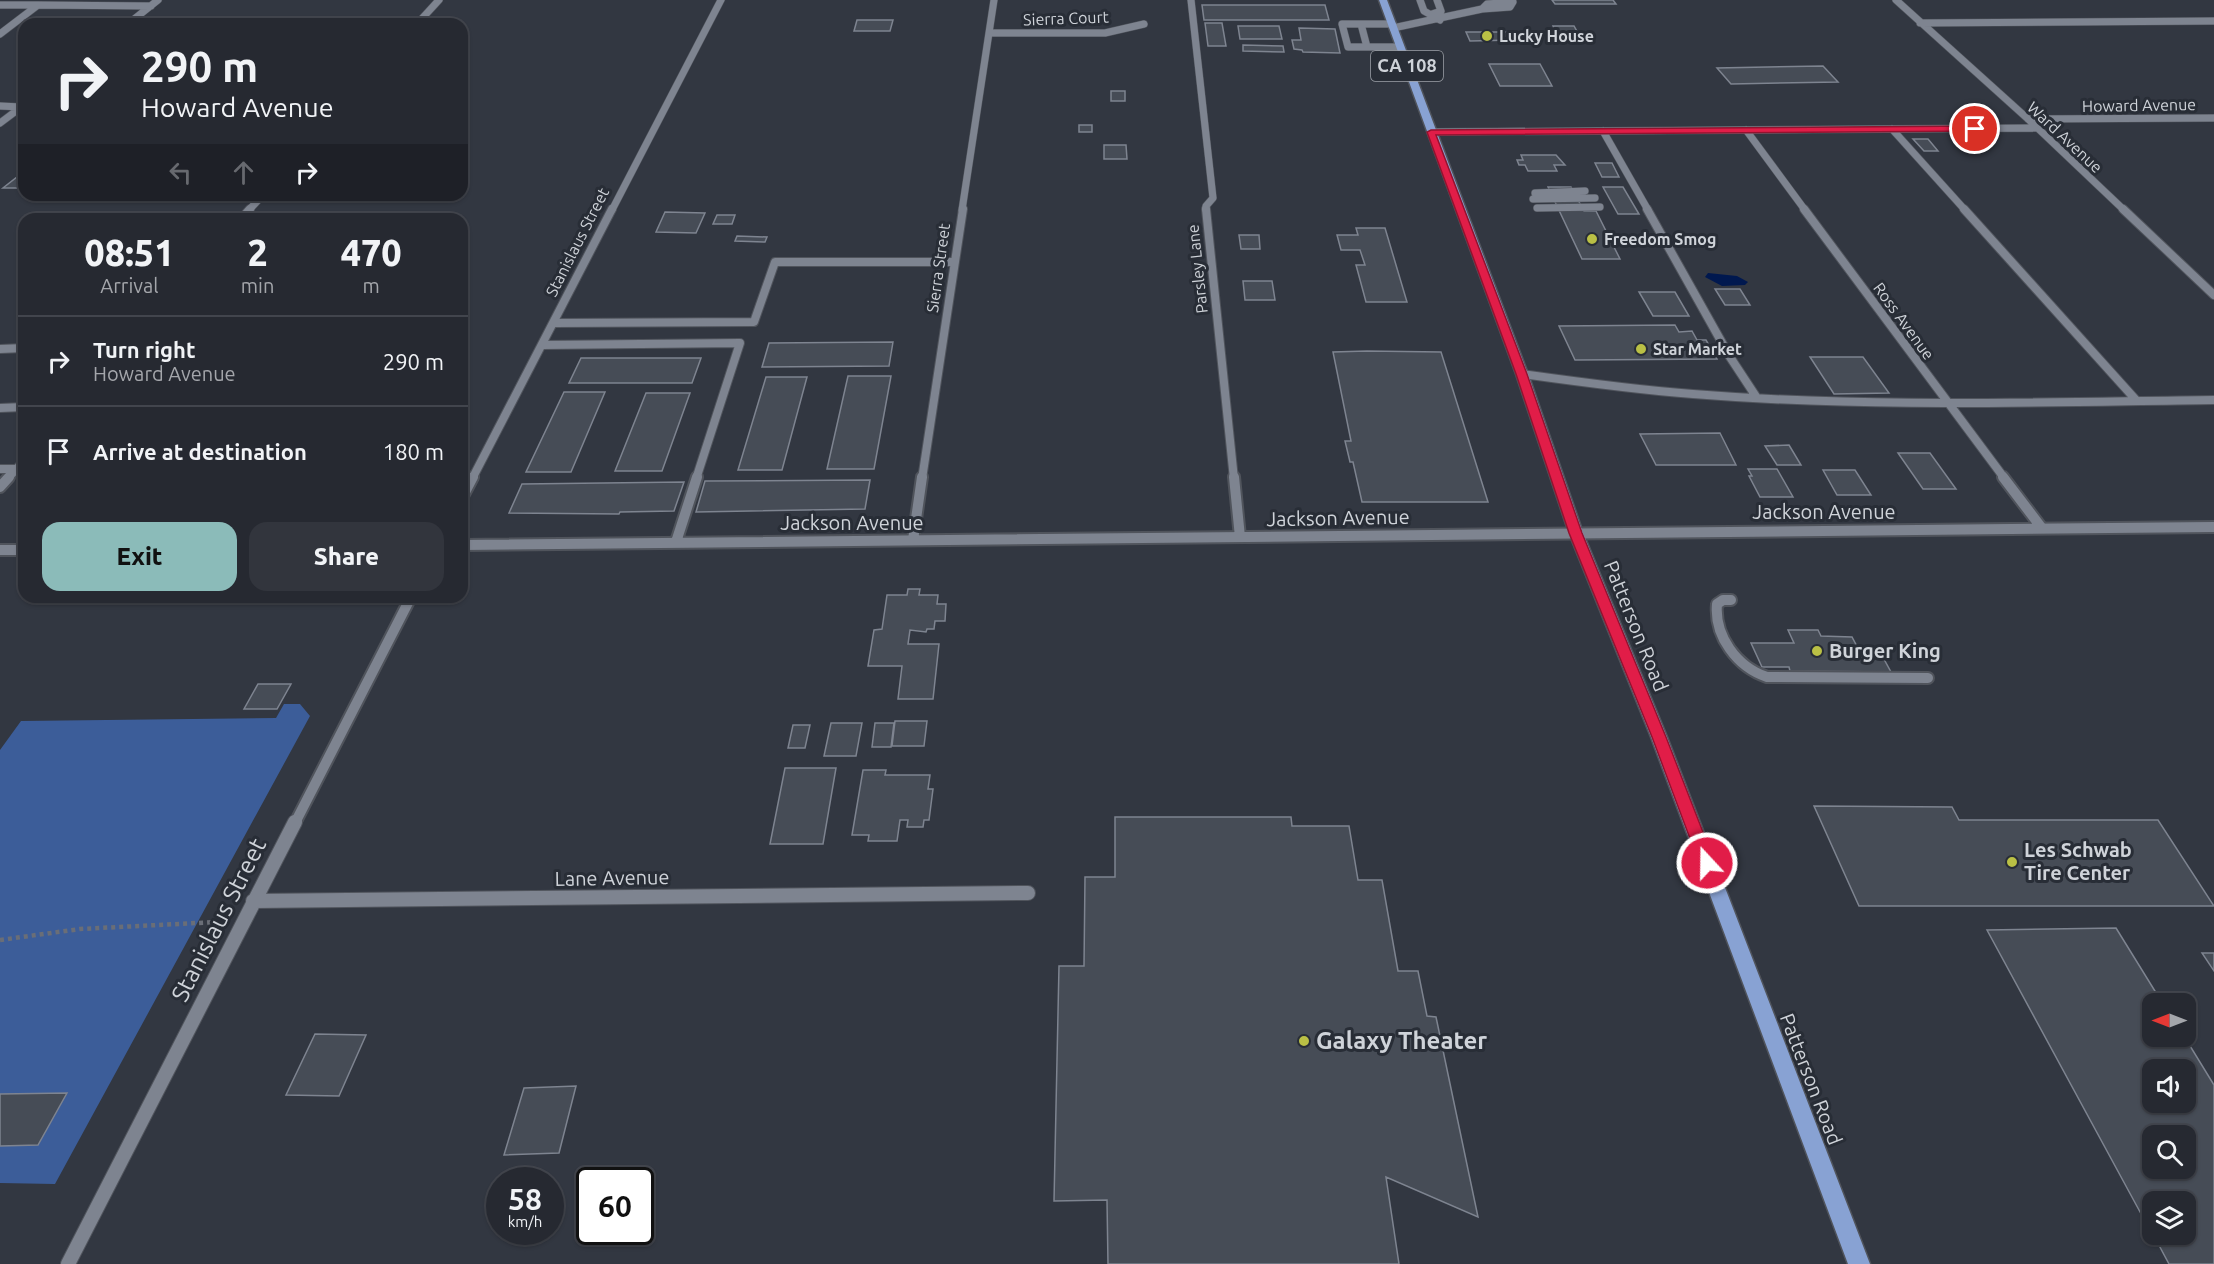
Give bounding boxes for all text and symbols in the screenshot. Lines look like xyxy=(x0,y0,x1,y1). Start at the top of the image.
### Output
street label: Sierra Court xyxy=(1023,7,1110,28)
place label: Lucky House xyxy=(1499,27,1594,45)
marker: Lucky House xyxy=(1480,29,1494,43)
icon: right xyxy=(42,42,120,120)
text: 290 m xyxy=(141,43,258,90)
road number: CA 108 xyxy=(1371,51,1443,81)
text: Howard Avenue xyxy=(141,92,334,122)
street label: Howard Avenue xyxy=(2082,95,2196,115)
street label: Ward Avenue xyxy=(2024,98,2106,176)
pin xyxy=(1949,103,2000,154)
icon: arrive xyxy=(1958,112,1991,145)
icon: left xyxy=(164,156,197,189)
icon: ahead xyxy=(227,156,260,189)
icon: right xyxy=(290,156,323,189)
street label: Stanislaus Street xyxy=(542,184,613,299)
street label: Sierra Street xyxy=(923,222,953,314)
street label: Parsley Lane xyxy=(1183,224,1211,314)
place label: Freedom Smog xyxy=(1604,230,1716,248)
text: 08:51 xyxy=(84,232,174,273)
text: 2 xyxy=(247,232,268,273)
text: 470 xyxy=(341,232,402,273)
marker: Freedom Smog xyxy=(1585,232,1599,246)
text: Arrival xyxy=(100,274,159,297)
text: min xyxy=(241,274,274,297)
text: m xyxy=(363,274,380,297)
street label: Ross Avenue xyxy=(1870,279,1938,363)
text: Turn right xyxy=(93,337,195,362)
place label: Star Market xyxy=(1653,340,1742,358)
marker: Star Market xyxy=(1634,342,1648,356)
icon: right xyxy=(42,345,75,378)
text: 290 m xyxy=(383,349,444,374)
text: Howard Avenue xyxy=(93,362,236,385)
icon: arrive xyxy=(42,435,75,468)
text: Arrive at destination xyxy=(93,439,307,464)
text: 180 m xyxy=(383,439,444,464)
street label: Jackson Avenue xyxy=(1752,500,1896,523)
street label: Jackson Avenue xyxy=(1266,505,1410,530)
street label: Jackson Avenue xyxy=(780,511,924,534)
button: Exit xyxy=(42,522,237,591)
button: Share xyxy=(249,522,444,591)
street label: Patterson Road xyxy=(1600,557,1673,694)
place label: Burger King xyxy=(1829,639,1941,662)
marker: Burger King xyxy=(1810,644,1824,658)
position arrow xyxy=(1675,831,1739,895)
street label: Stanislaus Street xyxy=(166,833,272,1006)
place label: Les Schwab Tire Center xyxy=(2024,838,2132,884)
marker: Les Schwab Tire Center xyxy=(2005,855,2019,869)
street label: Lane Avenue xyxy=(554,865,670,890)
north arrow xyxy=(2142,993,2196,1047)
map controls xyxy=(2142,993,2196,1245)
street label: Patterson Road xyxy=(1776,1010,1847,1148)
place label: Galaxy Theater xyxy=(1316,1027,1487,1054)
marker: Galaxy Theater xyxy=(1297,1034,1311,1048)
button: sound xyxy=(2142,1059,2196,1113)
button: search xyxy=(2142,1125,2196,1179)
speed limit sign: 60 xyxy=(576,1167,654,1245)
text: 58 xyxy=(508,1182,542,1216)
button: layers xyxy=(2142,1191,2196,1245)
text: km/h xyxy=(508,1213,542,1230)

